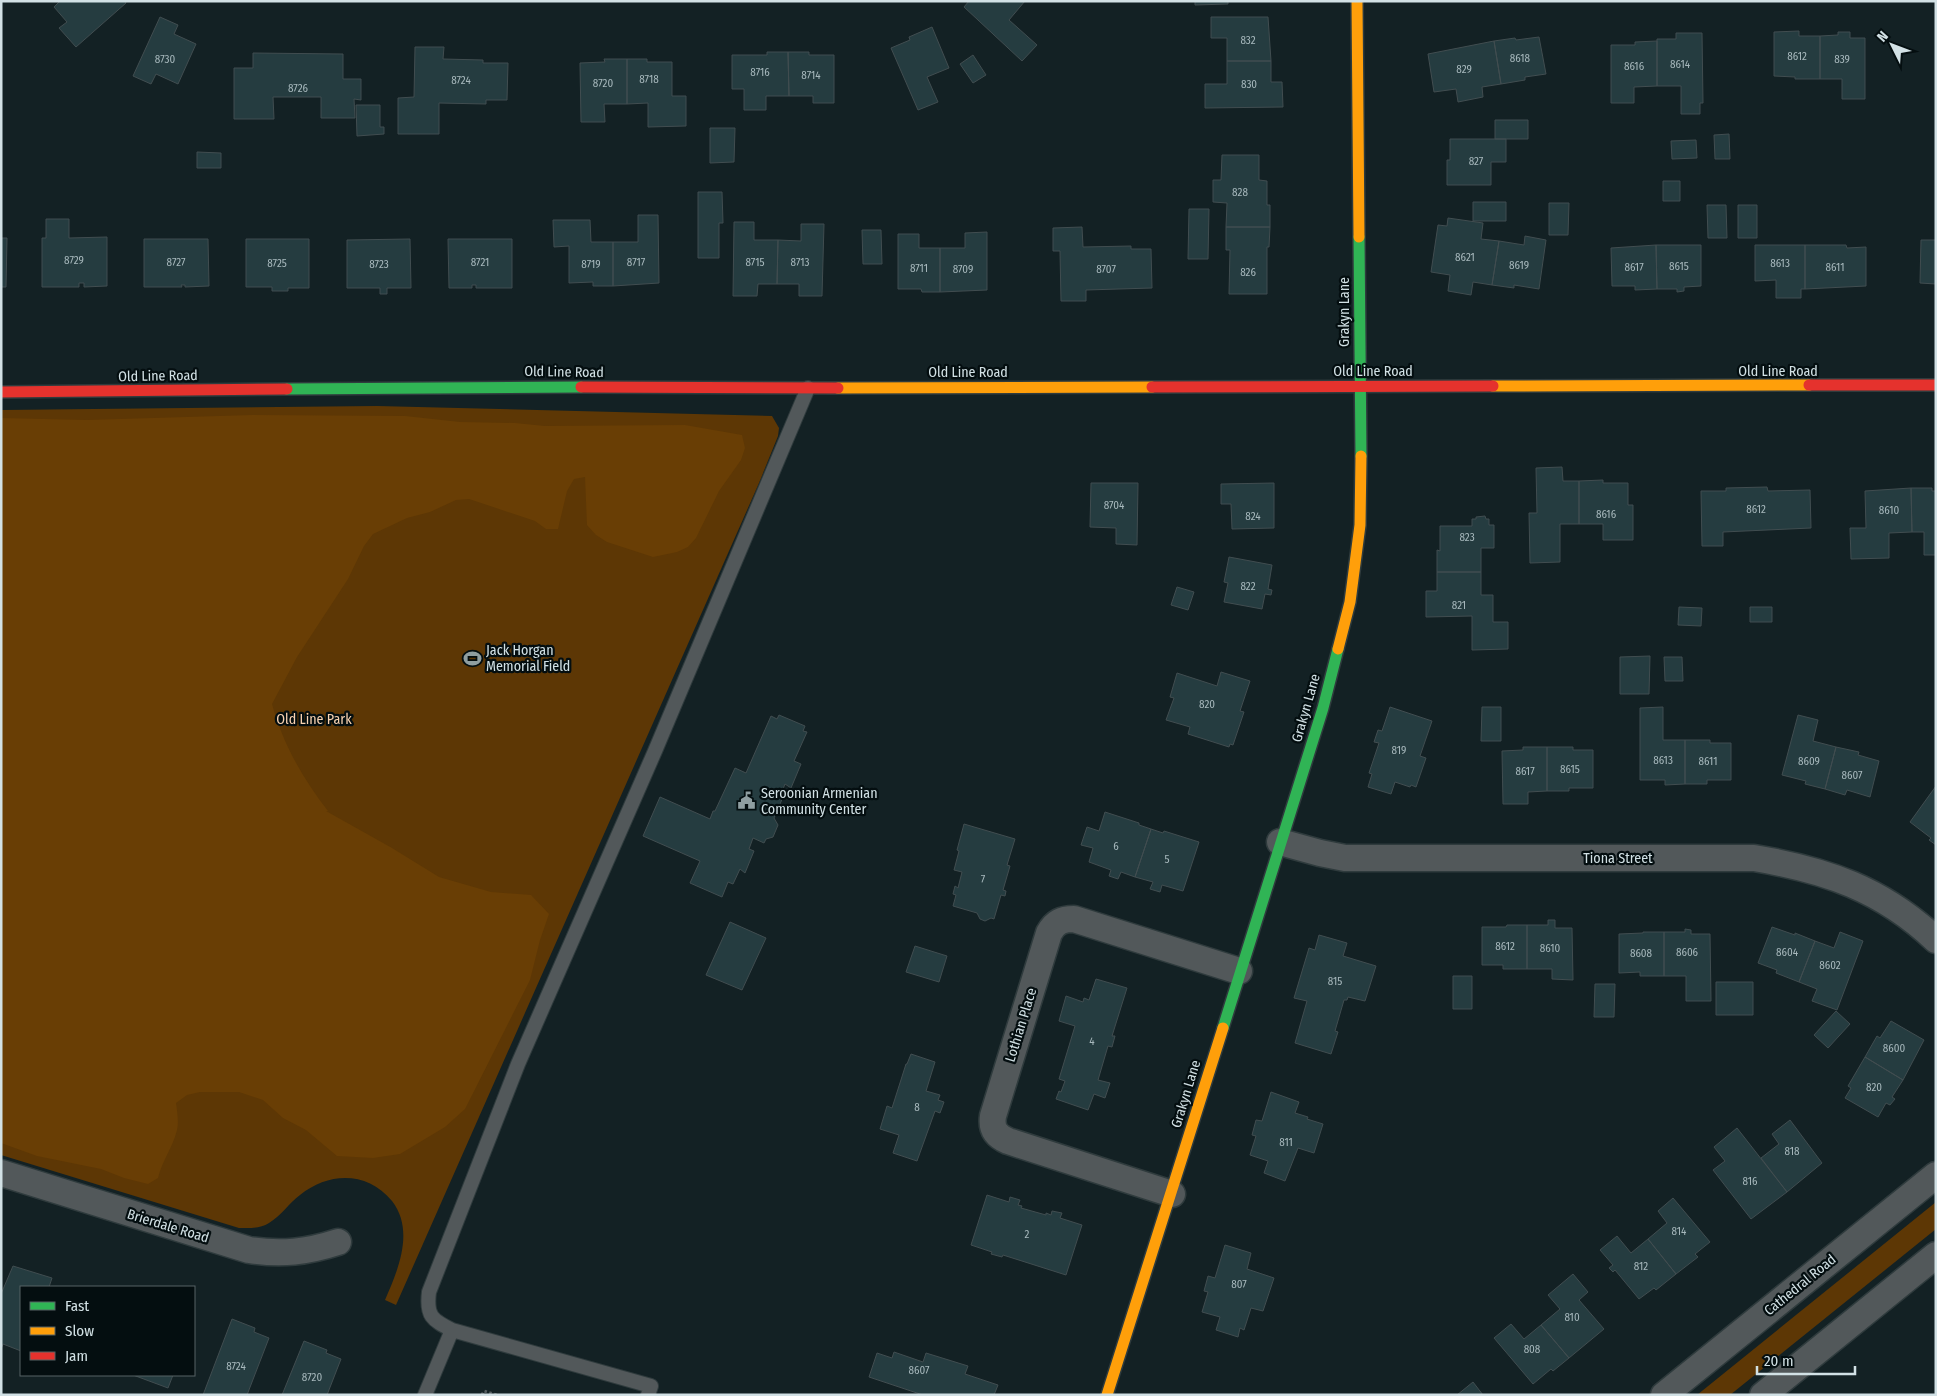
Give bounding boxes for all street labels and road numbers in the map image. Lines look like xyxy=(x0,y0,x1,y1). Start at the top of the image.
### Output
street label: Grakyn Lane xyxy=(1336,277,1353,347)
street label: Old Line Road xyxy=(524,363,604,381)
street label: Old Line Road xyxy=(1333,363,1413,380)
street label: Old Line Road xyxy=(1738,363,1818,380)
street label: Old Line Road xyxy=(928,364,1008,381)
street label: Old Line Road xyxy=(118,367,198,385)
street label: Grakyn Lane xyxy=(1288,672,1324,744)
street label: Tiona Street xyxy=(1583,850,1653,867)
street label: Lothian Place xyxy=(1002,986,1040,1064)
street label: Grakyn Lane xyxy=(1168,1058,1204,1130)
street label: Brierdale Road xyxy=(125,1206,211,1246)
street label: Cathedral Road xyxy=(1761,1251,1839,1319)

